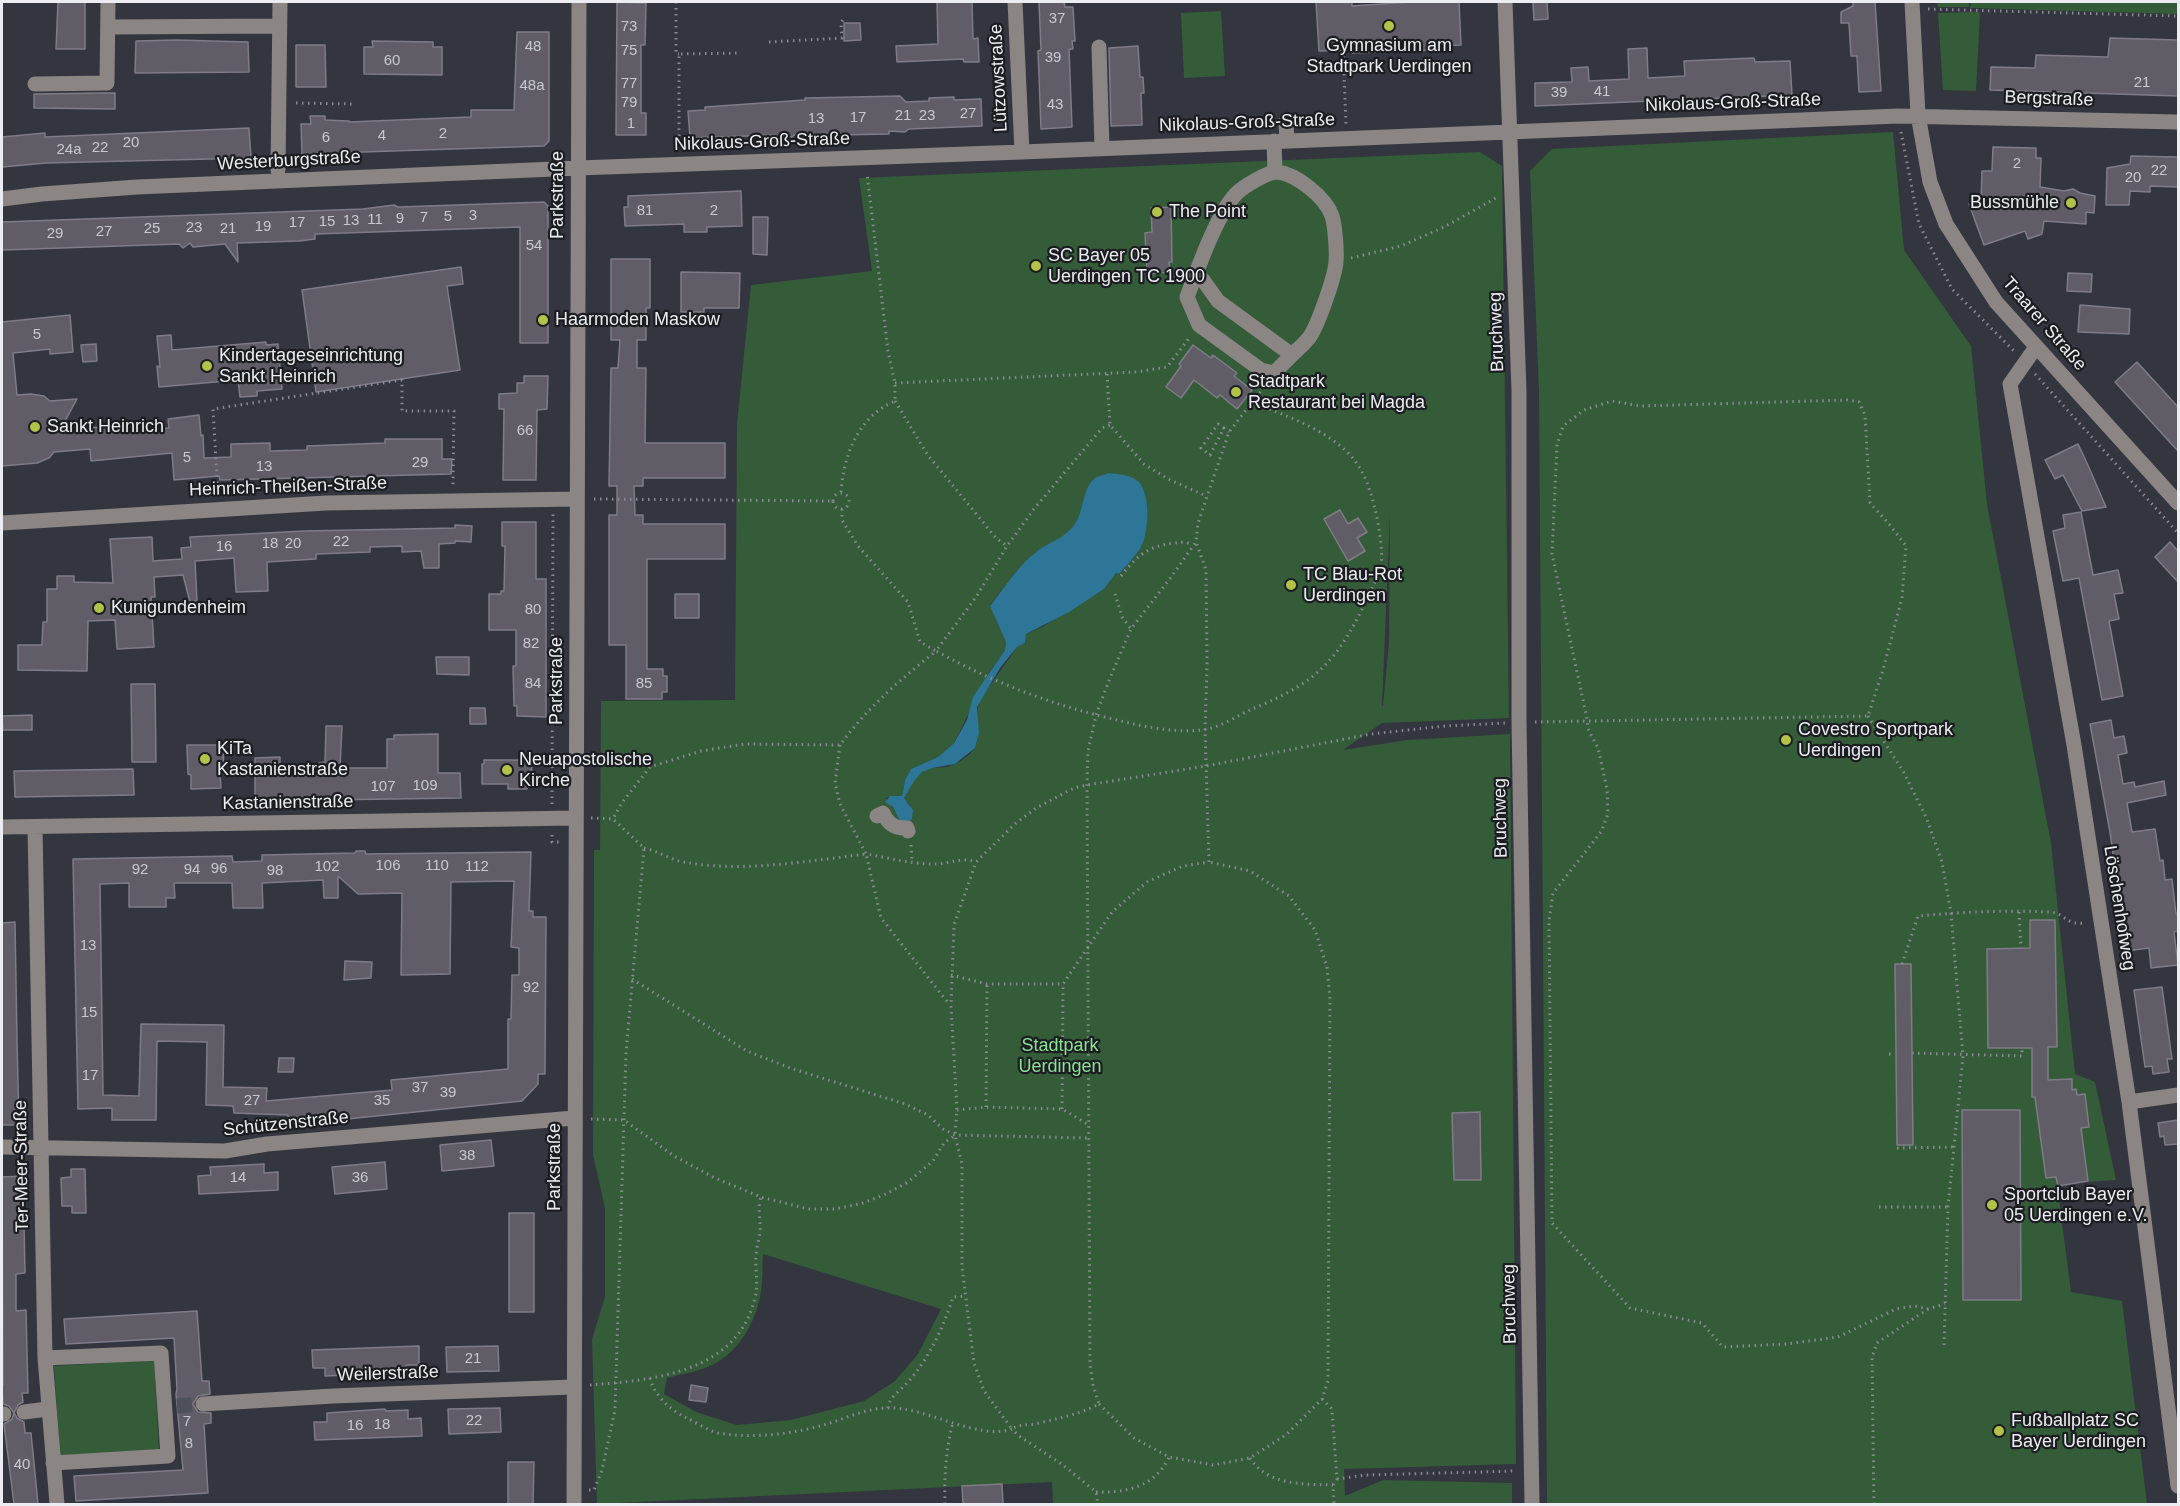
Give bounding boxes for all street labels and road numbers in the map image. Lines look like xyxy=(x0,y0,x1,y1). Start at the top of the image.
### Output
street label: Lützowstraße xyxy=(985,23,1013,133)
street label: Bergstraße xyxy=(2004,87,2094,111)
street label: Nikolaus-Groß-Straße xyxy=(1645,89,1821,117)
street label: Nikolaus-Groß-Straße xyxy=(1159,109,1335,137)
street label: Nikolaus-Groß-Straße xyxy=(674,128,850,156)
street label: Westerburgstraße xyxy=(217,146,361,176)
street label: Parkstraße xyxy=(547,151,569,239)
street label: Traarer Straße xyxy=(1997,273,2091,375)
street label: Bruchweg xyxy=(1485,292,1509,372)
street label: Heinrich-Theißen-Straße xyxy=(189,473,387,501)
street label: Parkstraße xyxy=(546,637,568,725)
street label: Bruchweg xyxy=(1490,778,1512,858)
street label: Kastanienstraße xyxy=(222,791,354,815)
street label: Löschenhofweg xyxy=(2098,844,2140,972)
street label: Ter-Meer-Straße xyxy=(10,1100,34,1232)
street label: Schützenstraße xyxy=(222,1107,350,1141)
street label: Parkstraße xyxy=(544,1123,566,1211)
street label: Bruchweg xyxy=(1499,1264,1521,1344)
street label: Weilerstraße xyxy=(337,1361,439,1387)

